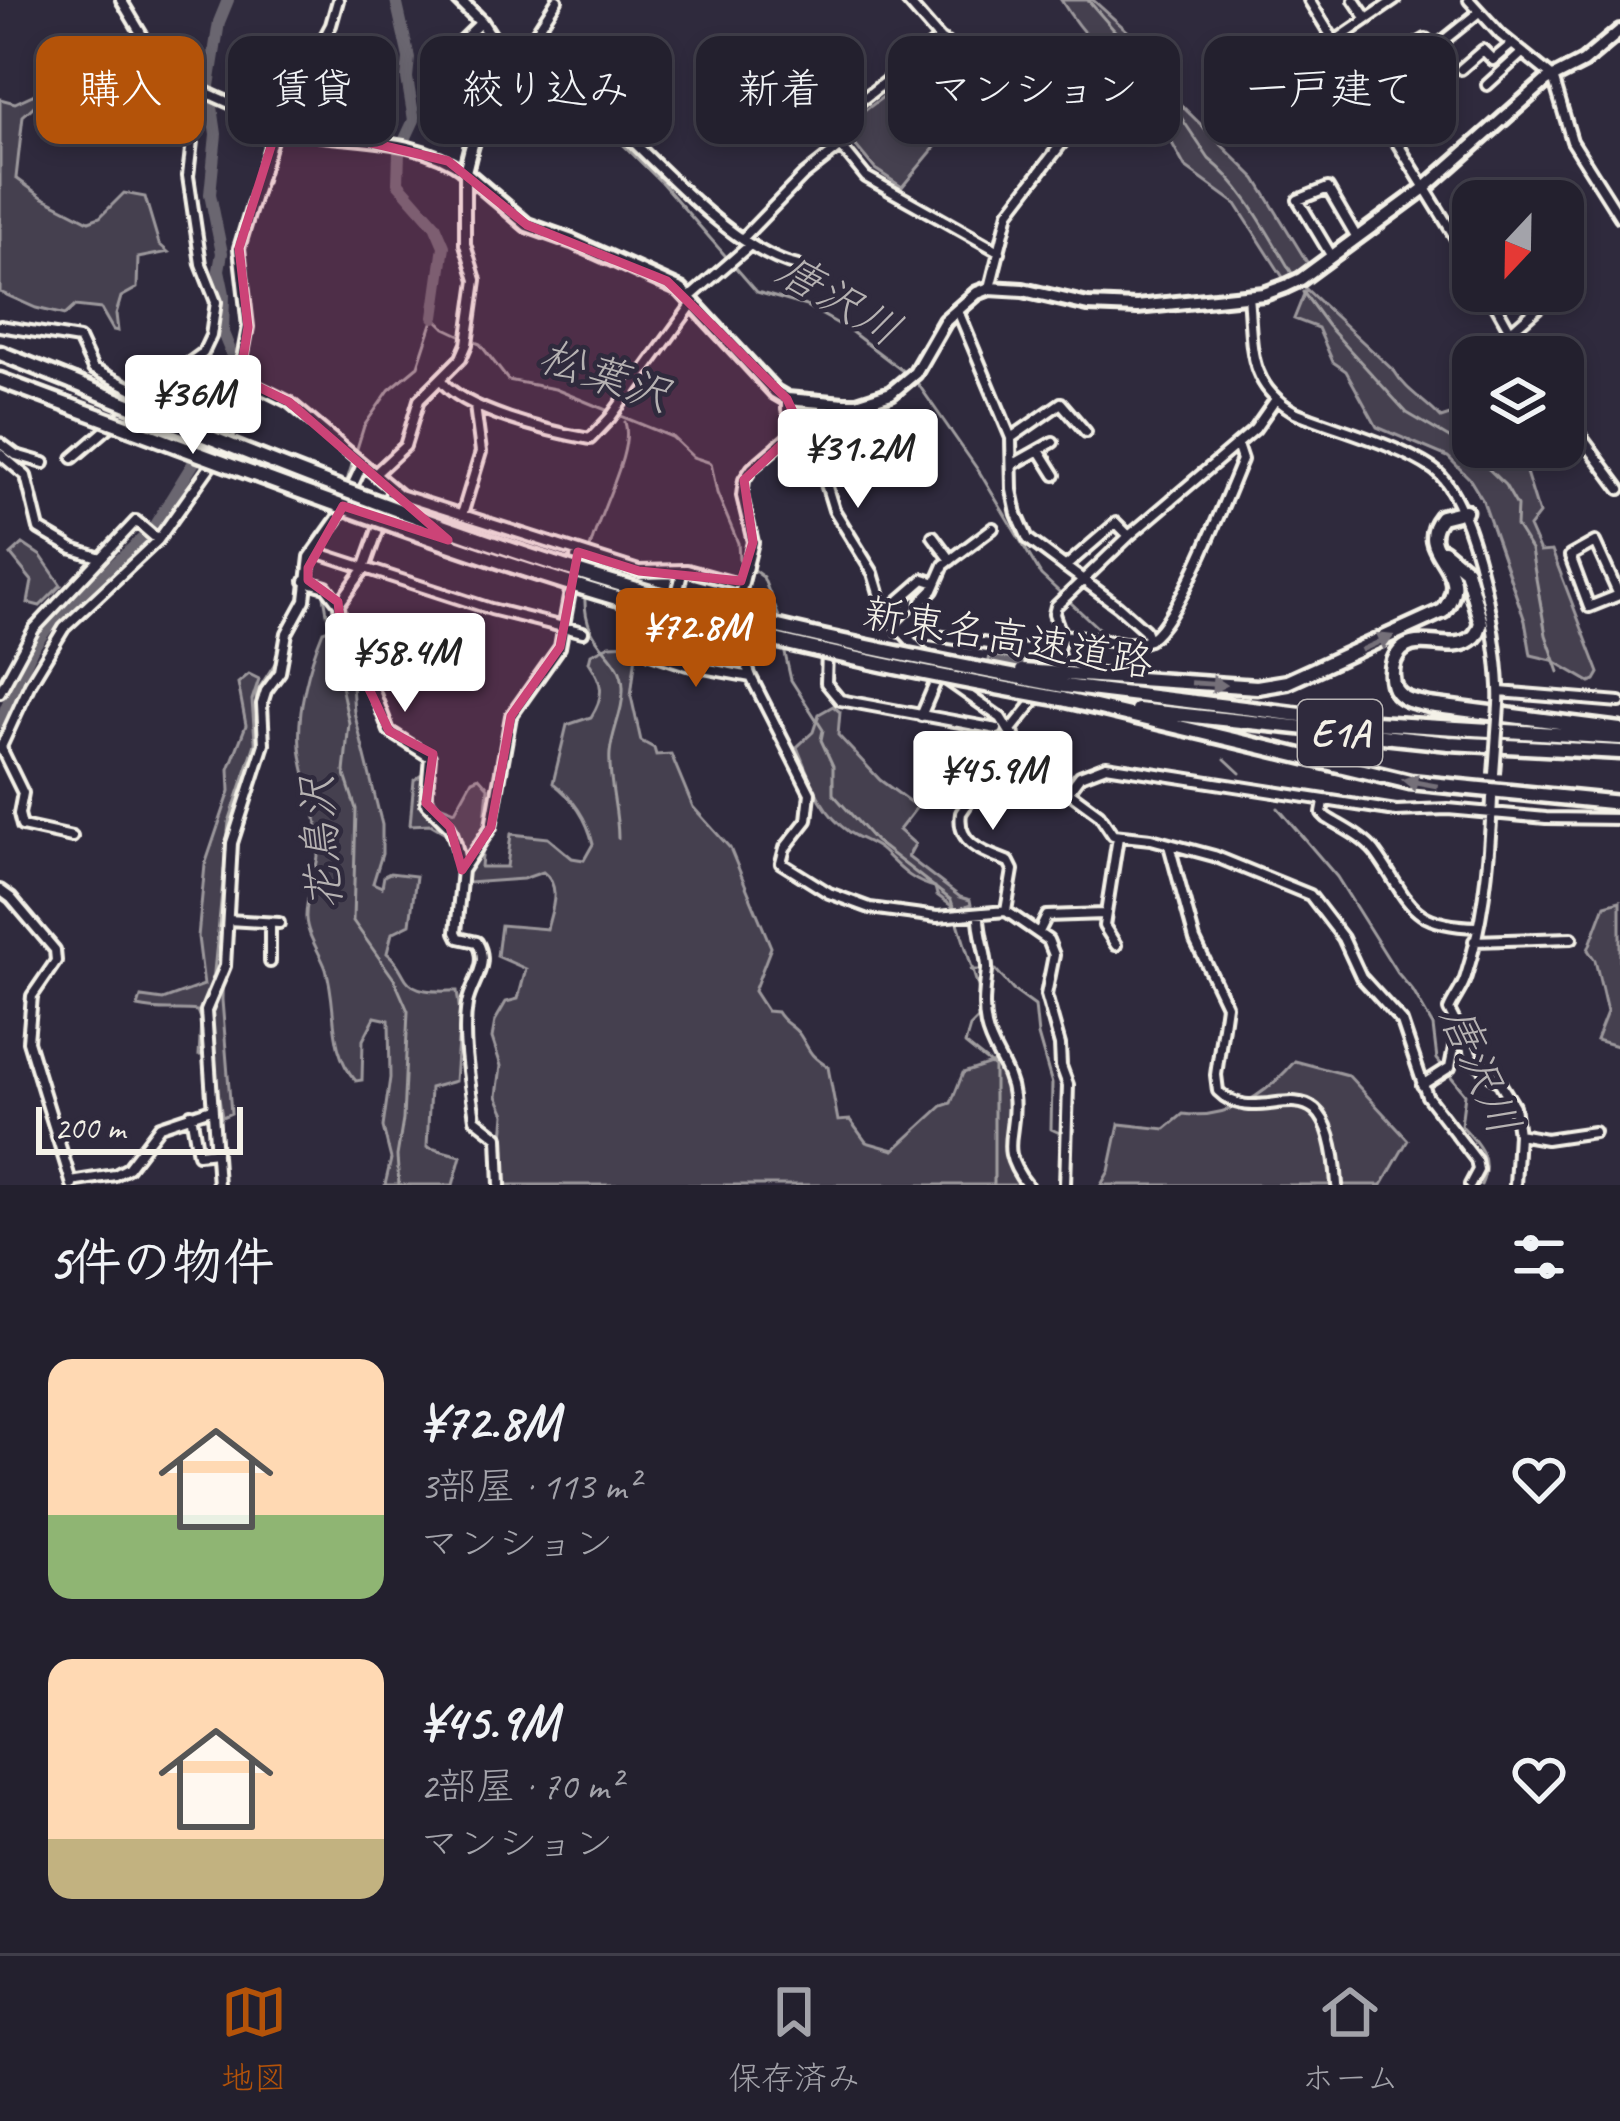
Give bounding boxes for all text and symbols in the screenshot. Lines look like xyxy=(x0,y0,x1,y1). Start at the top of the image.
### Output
chip: 購入 xyxy=(36,36,204,144)
chip: 賃貸 xyxy=(228,36,396,144)
chip: 絞り込み xyxy=(420,36,672,144)
chip: 新着 xyxy=(696,36,864,144)
chip: マンション xyxy=(888,36,1180,144)
chip: 一戸建て xyxy=(1204,36,1456,144)
north arrow xyxy=(1452,180,1584,312)
map controls xyxy=(1452,180,1584,468)
water label: 唐沢川 xyxy=(766,241,912,359)
water label: 松葉沢 xyxy=(532,327,679,425)
button: layers xyxy=(1452,336,1584,468)
pin: ¥36M xyxy=(122,355,264,457)
text: ¥36M xyxy=(152,369,234,418)
pin: ¥31.2M xyxy=(760,409,956,511)
text: ¥31.2M xyxy=(805,423,911,472)
street label: 新東名高速道路 xyxy=(859,586,1157,690)
pin: ¥72.8M xyxy=(598,588,794,690)
text: ¥72.8M xyxy=(643,602,749,651)
pin: ¥58.4M xyxy=(307,613,503,715)
text: ¥58.4M xyxy=(352,627,458,676)
one-way arrow xyxy=(1359,632,1394,652)
one-way arrow xyxy=(1191,674,1228,693)
road number: E1A xyxy=(1298,700,1382,766)
pin: ¥45.9M xyxy=(895,731,1091,833)
text: ¥45.9M xyxy=(940,745,1046,794)
water label: 花鳥沢 xyxy=(288,773,354,912)
one-way arrow xyxy=(1401,774,1438,793)
water label: 唐沢川 xyxy=(1427,997,1533,1143)
scale bar xyxy=(36,1101,243,1154)
text: 200 m xyxy=(54,1107,125,1149)
icon: filters xyxy=(1506,1224,1572,1290)
text: 5件の物件 xyxy=(48,1230,274,1294)
text: ¥72.8M xyxy=(420,1390,559,1454)
icon: home xyxy=(144,1407,288,1551)
icon: heart xyxy=(1506,1446,1572,1512)
text: 3部屋 · 113 m² xyxy=(420,1462,638,1511)
text: マンション xyxy=(420,1519,613,1568)
text: ¥45.9M xyxy=(420,1690,558,1754)
icon: home xyxy=(144,1707,288,1851)
icon: heart xyxy=(1506,1746,1572,1812)
text: 2部屋 · 70 m² xyxy=(420,1762,621,1811)
text: マンション xyxy=(420,1819,613,1868)
tab: 地図 xyxy=(221,1979,287,2099)
tab: 保存済み xyxy=(728,1979,860,2099)
tab: ホーム xyxy=(1302,1979,1399,2099)

